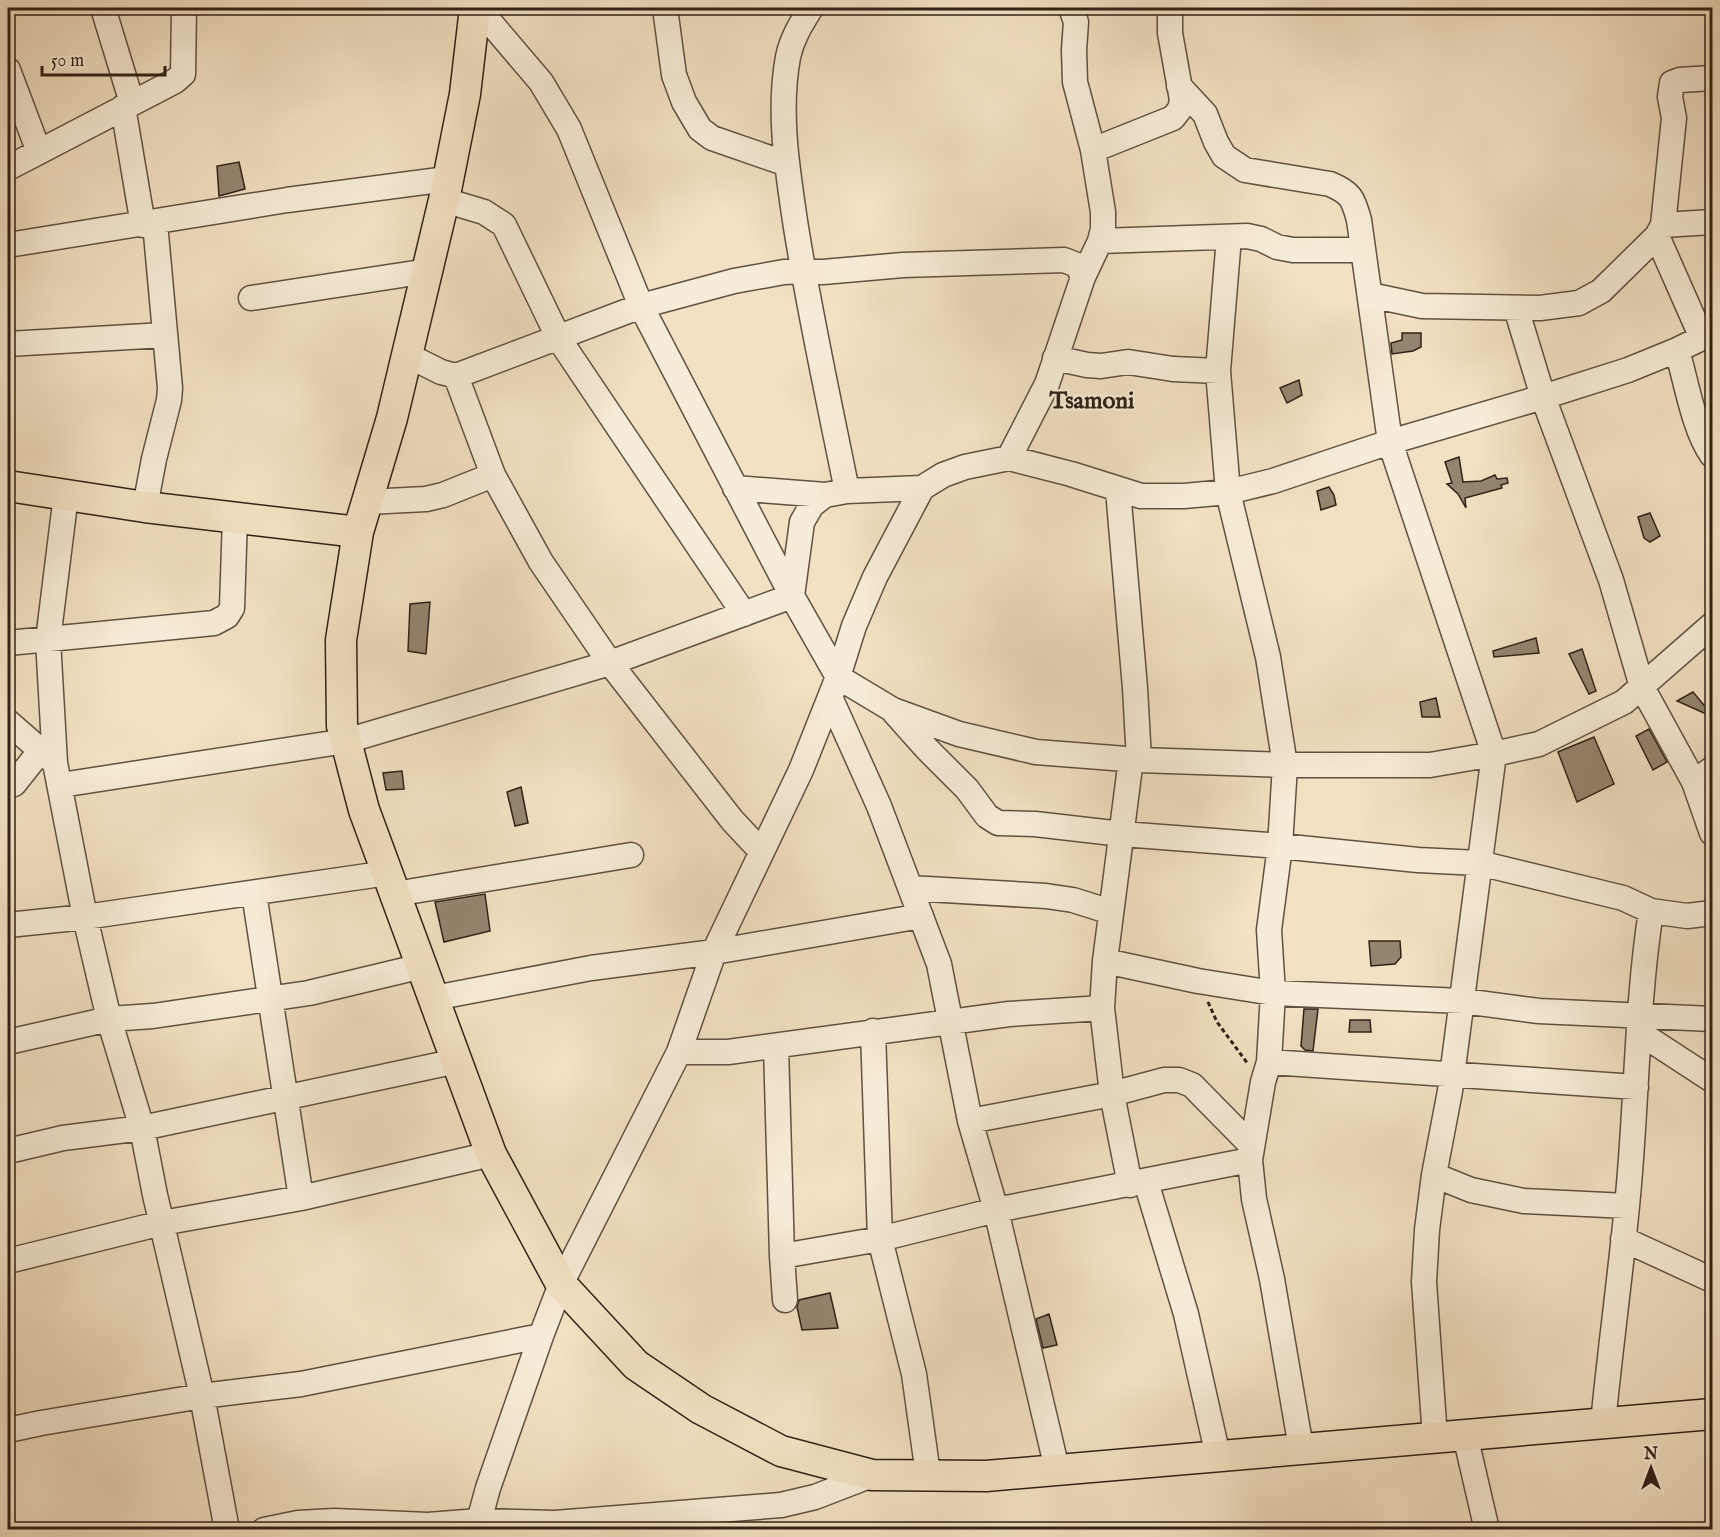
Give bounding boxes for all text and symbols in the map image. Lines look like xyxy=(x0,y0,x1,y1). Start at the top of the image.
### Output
scale bar xyxy=(42,39,165,77)
text: 50 m xyxy=(51,50,84,73)
district label: Tsamoni xyxy=(1049,386,1135,417)
north arrow xyxy=(1621,1438,1681,1498)
text: N xyxy=(1643,1445,1658,1465)

